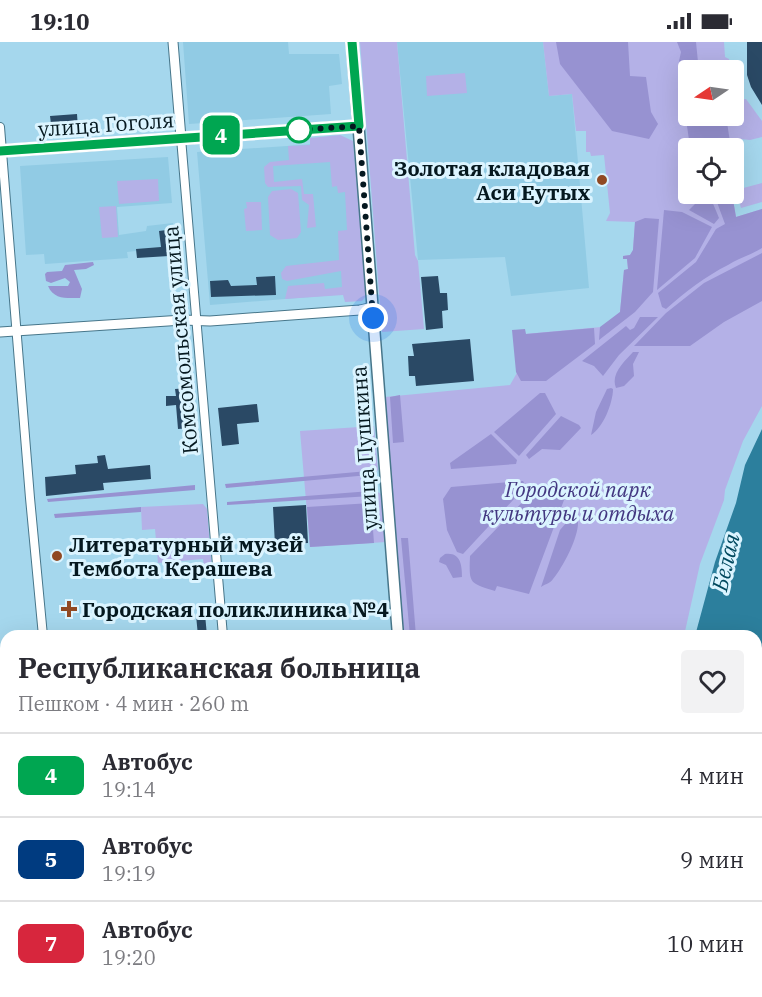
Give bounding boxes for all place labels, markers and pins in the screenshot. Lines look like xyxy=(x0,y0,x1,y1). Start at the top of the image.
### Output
unlabelled marker xyxy=(286,117,312,143)
place label: Золотая кладовая Аси Еутых xyxy=(394,154,591,206)
marker: Золотая кладовая Аси Еутых xyxy=(595,173,609,187)
place label: Литературный музей Тембота Керашева xyxy=(69,530,304,582)
marker: Литературный музей Тембота Керашева xyxy=(50,549,64,563)
place label: Городская поликлиника №4 xyxy=(82,595,389,623)
marker: Городская поликлиника №4 xyxy=(60,600,78,618)

